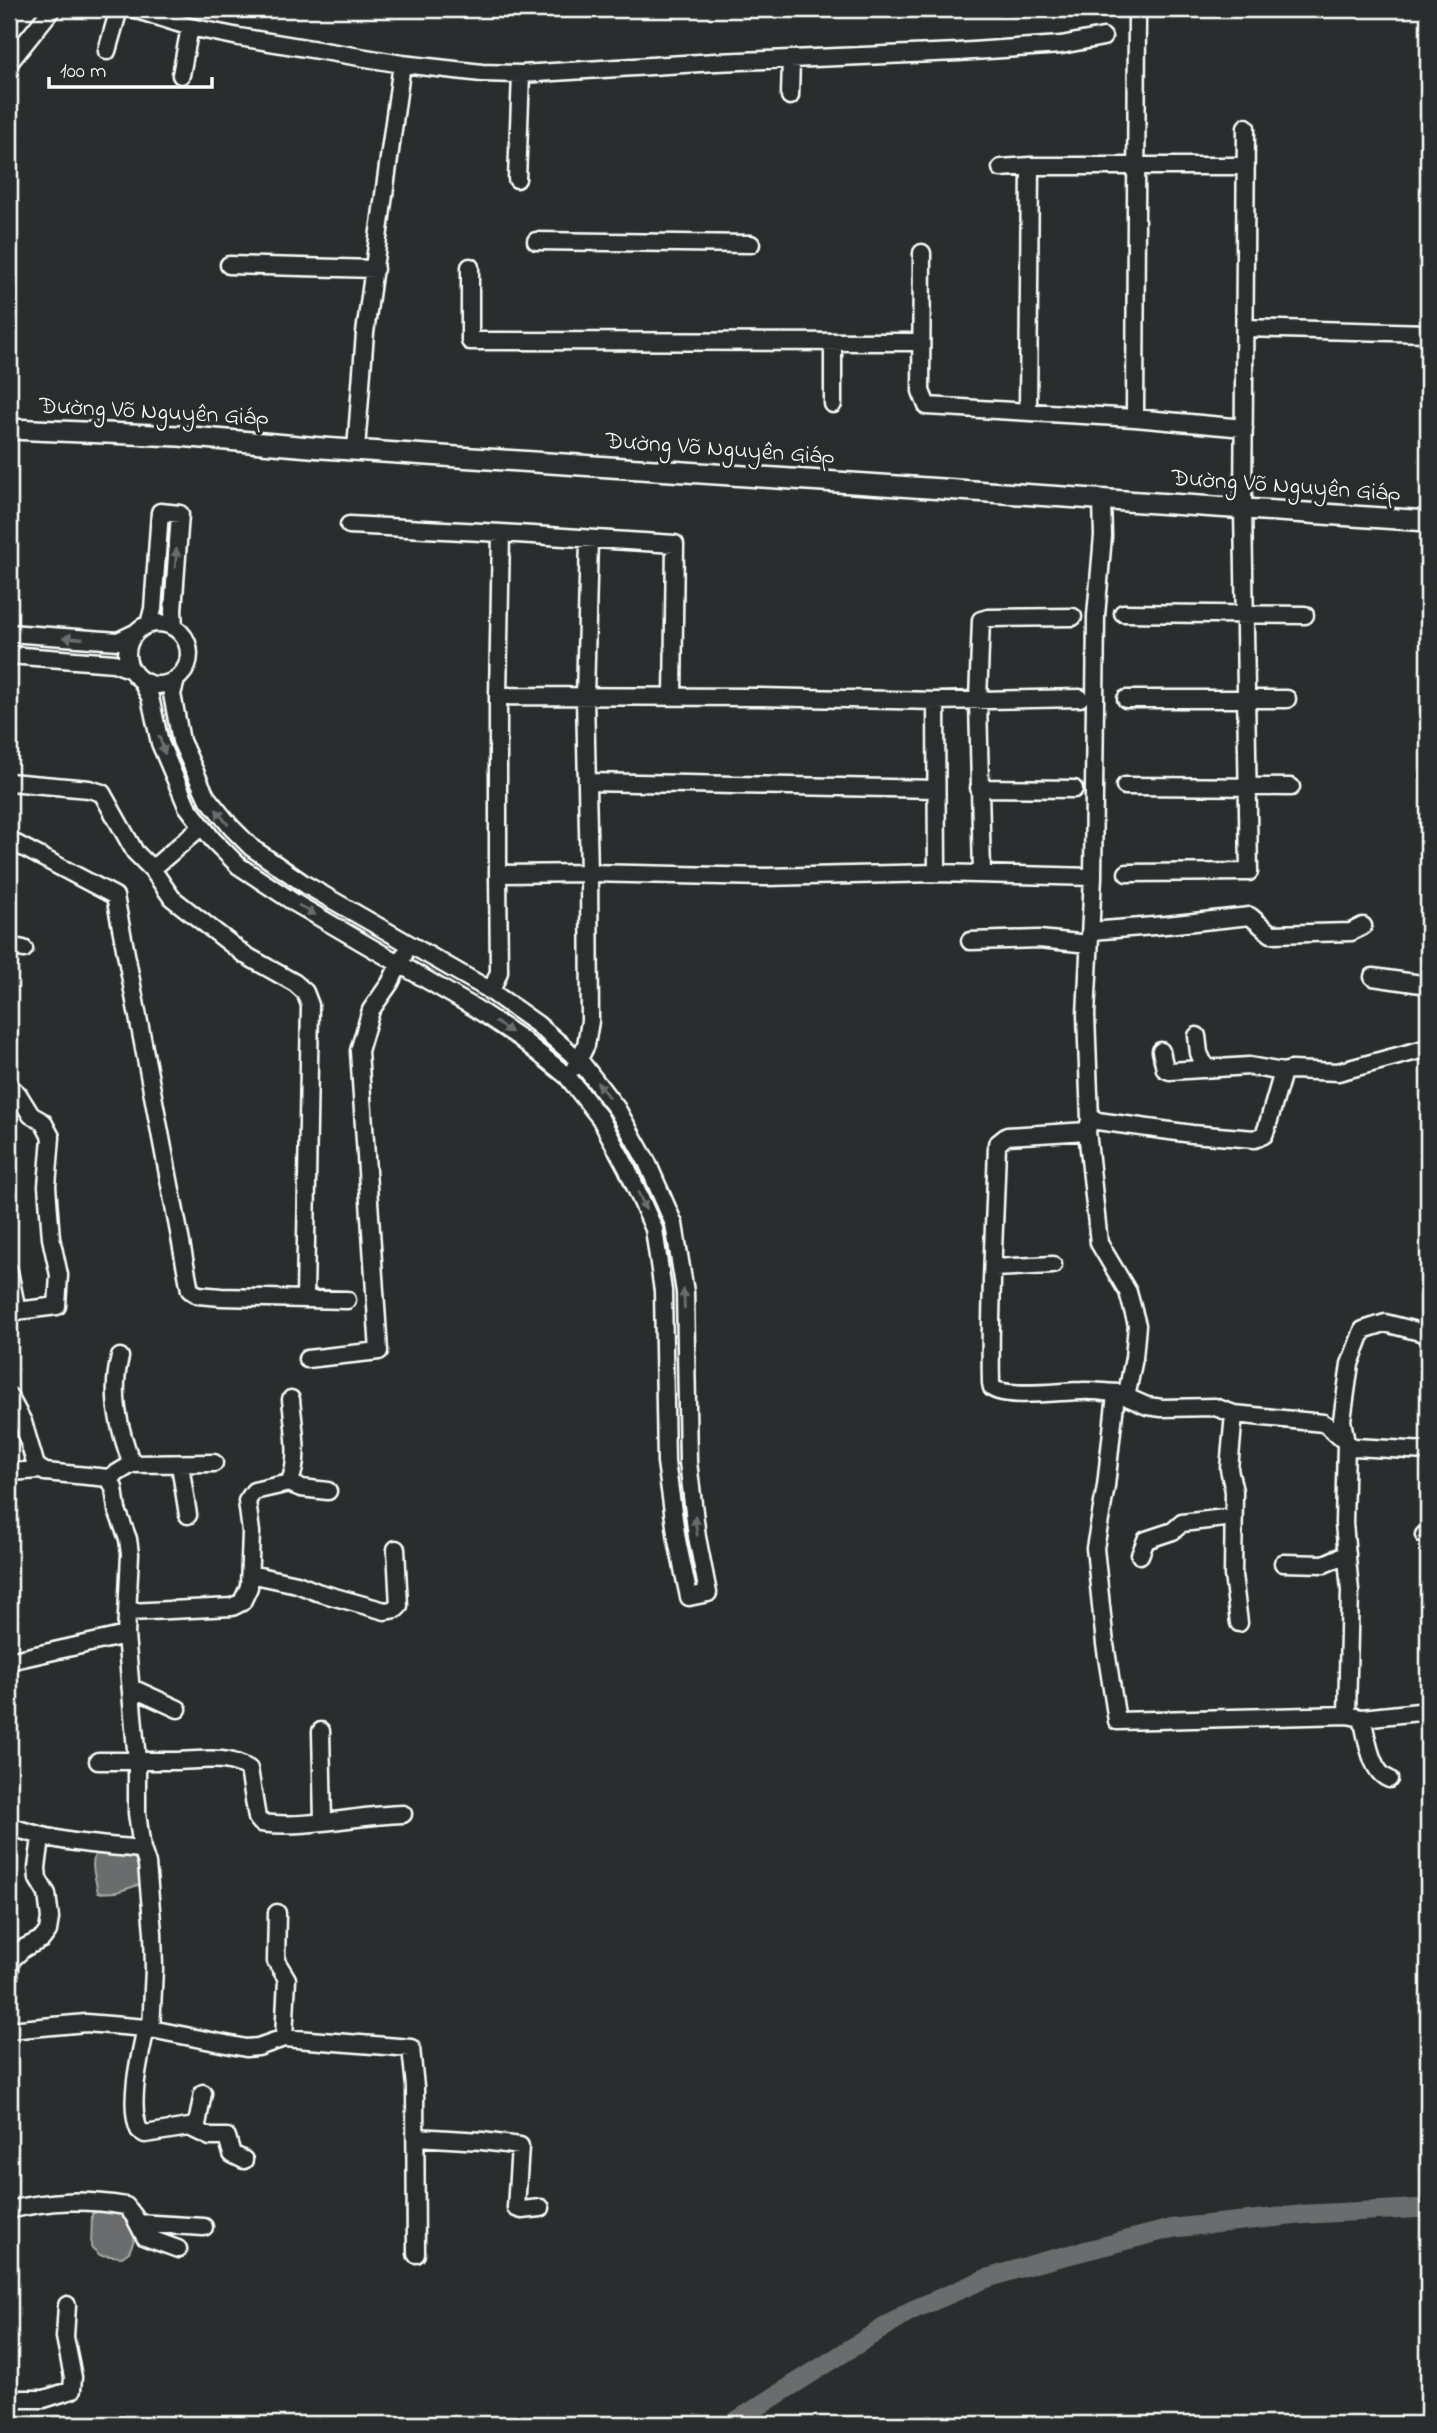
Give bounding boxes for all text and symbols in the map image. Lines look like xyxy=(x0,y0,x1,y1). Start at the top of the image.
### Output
scale bar xyxy=(49,46,212,90)
text: 100 m xyxy=(60,57,106,87)
street label: Đường Võ Nguyên Giáp xyxy=(37,389,270,437)
street label: Đường Võ Nguyên Giáp xyxy=(603,424,836,476)
street label: Đường Võ Nguyên Giáp xyxy=(1169,461,1402,513)
one-way arrow xyxy=(171,547,182,569)
one-way arrow xyxy=(62,632,84,643)
one-way arrow xyxy=(157,734,167,755)
one-way arrow xyxy=(215,808,230,826)
one-way arrow xyxy=(298,904,317,917)
one-way arrow xyxy=(493,1020,513,1033)
one-way arrow xyxy=(596,1082,611,1100)
one-way arrow xyxy=(636,1191,648,1211)
one-way arrow xyxy=(679,1288,690,1310)
one-way arrow xyxy=(690,1515,701,1537)

